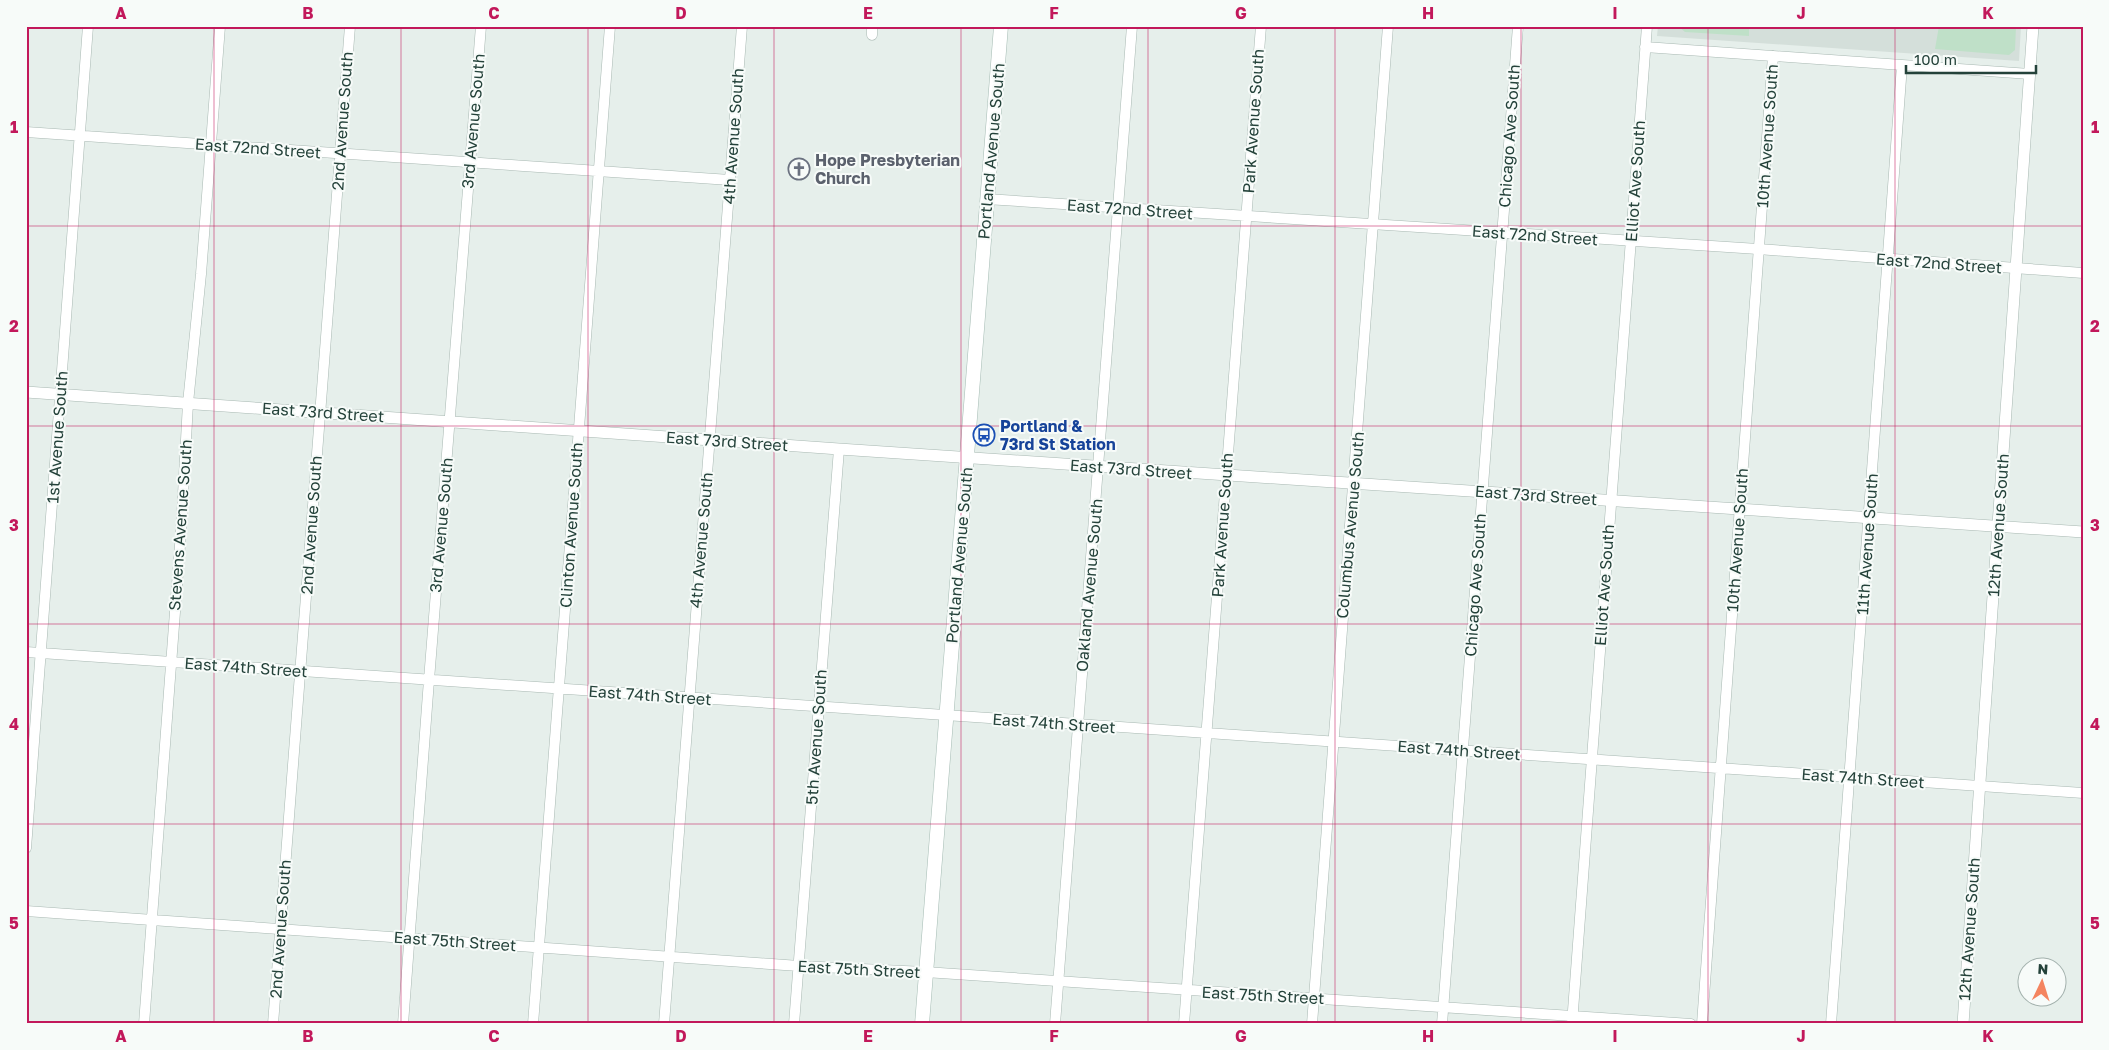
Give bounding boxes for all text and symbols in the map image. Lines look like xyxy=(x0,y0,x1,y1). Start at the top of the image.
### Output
text: A xyxy=(115,3,127,23)
text: B xyxy=(302,3,314,23)
text: C xyxy=(488,3,500,23)
text: D xyxy=(675,3,687,23)
text: E xyxy=(863,3,873,23)
text: F xyxy=(1049,3,1059,23)
text: G xyxy=(1235,3,1247,23)
text: H xyxy=(1422,3,1434,23)
text: I xyxy=(1612,3,1618,23)
text: J xyxy=(1796,3,1806,23)
text: K xyxy=(1982,3,1994,23)
scale bar xyxy=(1906,42,2036,74)
street label: Park Avenue South xyxy=(1238,48,1268,194)
text: 100 m xyxy=(1914,50,1957,68)
street label: 2nd Avenue South xyxy=(327,51,357,191)
street label: 3rd Avenue South xyxy=(457,53,489,189)
street label: Portland Avenue South xyxy=(973,62,1009,240)
street label: 10th Avenue South xyxy=(1752,63,1782,209)
street label: Chicago Ave South xyxy=(1494,64,1524,208)
street label: 4th Avenue South xyxy=(718,67,748,205)
text: 1 xyxy=(10,117,18,137)
text: 1 xyxy=(2091,117,2099,137)
street label: Elliot Ave South xyxy=(1621,120,1649,242)
street label: East 72nd Street xyxy=(194,134,322,162)
place label: Hope Presbyterian Church xyxy=(815,150,960,188)
church icon: Hope Presbyterian Church xyxy=(787,157,811,181)
street label: East 72nd Street xyxy=(1066,195,1194,223)
street label: East 72nd Street xyxy=(1471,221,1599,249)
street label: East 72nd Street xyxy=(1875,249,2003,277)
text: 2 xyxy=(9,316,19,336)
text: 2 xyxy=(2090,316,2100,336)
street label: 1st Avenue South xyxy=(42,370,72,504)
street label: East 73rd Street xyxy=(261,398,385,426)
place label: Portland & 73rd St Station xyxy=(1000,416,1116,454)
bus stop icon: Portland & 73rd St Station xyxy=(972,423,996,447)
street label: East 73rd Street xyxy=(665,427,789,455)
street label: Columbus Avenue South xyxy=(1332,431,1368,619)
street label: Stevens Avenue South xyxy=(164,439,196,611)
street label: Clinton Avenue South xyxy=(555,441,587,609)
street label: Park Avenue South xyxy=(1207,452,1237,598)
street label: 12th Avenue South xyxy=(1983,453,2013,597)
street label: 2nd Avenue South xyxy=(296,455,326,595)
street label: East 73rd Street xyxy=(1069,455,1193,483)
street label: 3rd Avenue South xyxy=(425,457,457,593)
street label: Portland Avenue South xyxy=(941,466,977,644)
street label: 10th Avenue South xyxy=(1722,467,1752,613)
street label: 4th Avenue South xyxy=(685,471,717,609)
street label: 11th Avenue South xyxy=(1852,472,1882,616)
street label: East 73rd Street xyxy=(1474,481,1598,509)
street label: Oakland Avenue South xyxy=(1071,497,1107,673)
street label: Chicago Ave South xyxy=(1460,513,1490,657)
text: 3 xyxy=(9,515,19,535)
text: 3 xyxy=(2090,515,2100,535)
street label: Elliot Ave South xyxy=(1590,524,1618,646)
street label: East 74th Street xyxy=(184,653,308,681)
street label: 5th Avenue South xyxy=(801,669,831,805)
street label: East 74th Street xyxy=(588,681,712,709)
street label: East 74th Street xyxy=(992,709,1116,737)
text: 4 xyxy=(9,714,19,734)
text: 4 xyxy=(2090,714,2100,734)
street label: East 74th Street xyxy=(1397,736,1521,764)
street label: East 74th Street xyxy=(1801,764,1925,792)
street label: 12th Avenue South xyxy=(1954,857,1984,1001)
street label: 2nd Avenue South xyxy=(265,859,295,999)
text: 5 xyxy=(9,913,19,933)
text: 5 xyxy=(2090,913,2100,933)
street label: East 75th Street xyxy=(393,927,517,955)
street label: East 75th Street xyxy=(797,956,921,982)
north arrow xyxy=(2016,958,2066,1008)
text: N xyxy=(2037,960,2049,977)
street label: East 75th Street xyxy=(1201,982,1325,1008)
text: A xyxy=(115,1026,127,1046)
text: B xyxy=(302,1026,314,1046)
text: C xyxy=(488,1026,500,1046)
text: D xyxy=(675,1026,687,1046)
text: E xyxy=(863,1026,873,1046)
text: F xyxy=(1049,1026,1059,1046)
text: G xyxy=(1235,1026,1247,1046)
text: H xyxy=(1422,1026,1434,1046)
text: I xyxy=(1612,1026,1618,1046)
text: J xyxy=(1796,1026,1806,1046)
text: K xyxy=(1982,1026,1994,1046)

